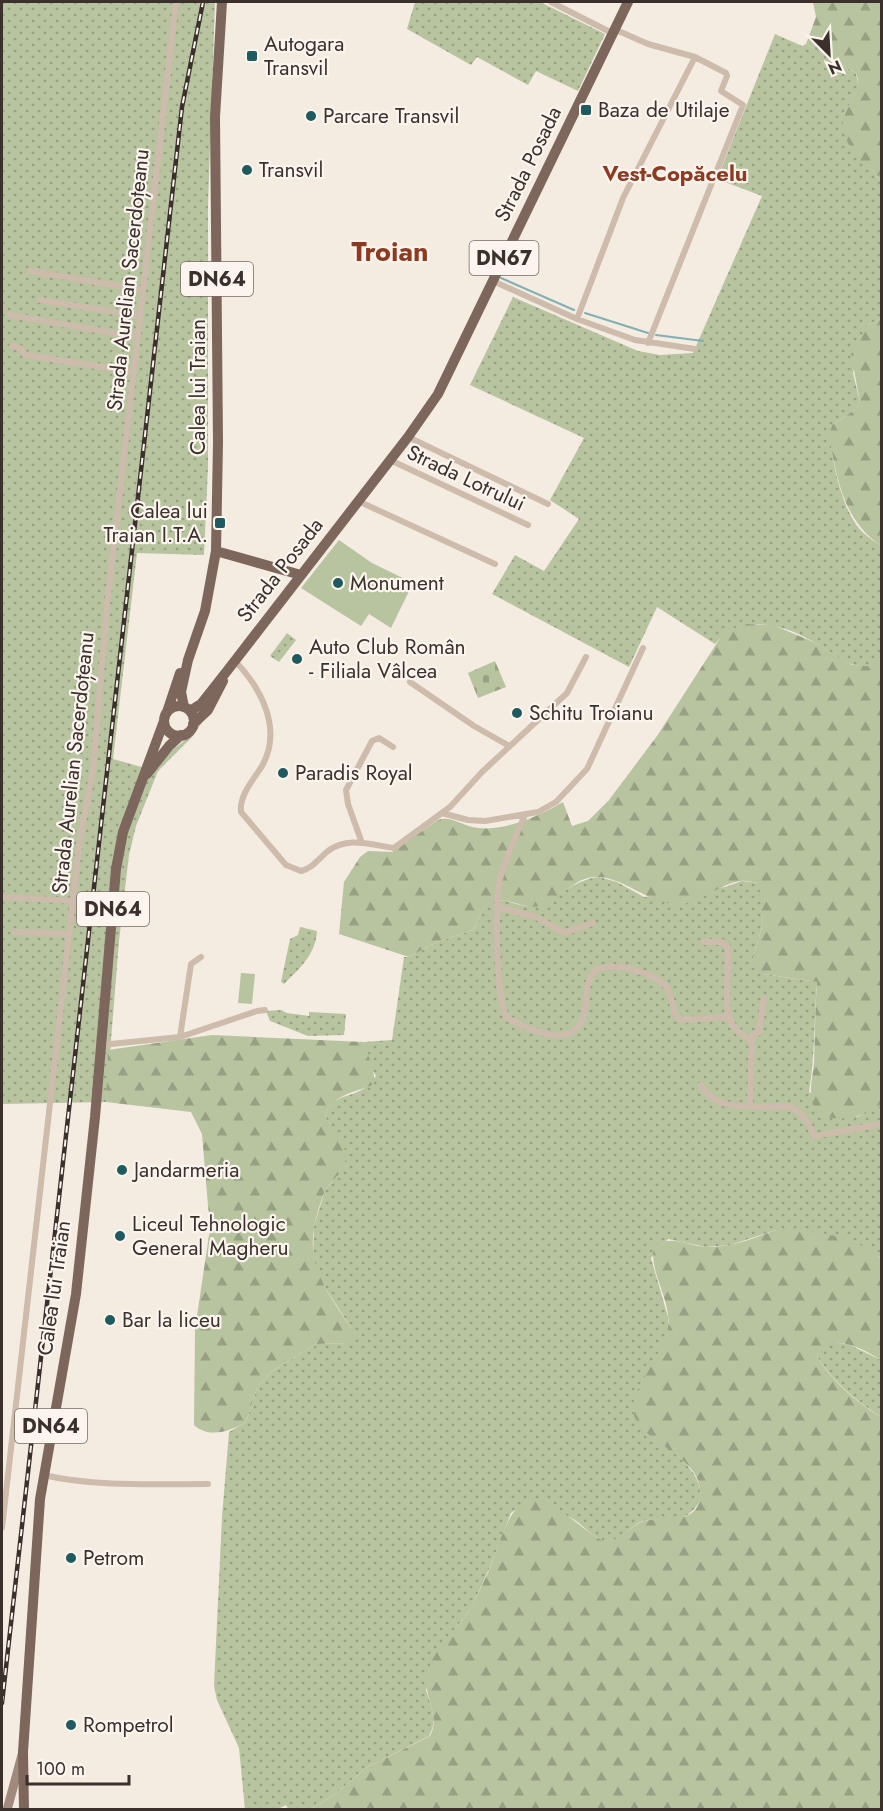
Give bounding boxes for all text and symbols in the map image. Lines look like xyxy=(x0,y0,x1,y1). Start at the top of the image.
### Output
north arrow xyxy=(799,24,859,84)
place label: Autogara Transvil xyxy=(264,29,344,83)
marker: Autogara Transvil xyxy=(245,49,259,63)
text: N xyxy=(824,54,845,80)
place label: Baza de Utilaje xyxy=(598,95,730,125)
place label: Parcare Transvil xyxy=(323,101,459,131)
street label: Strada Posada xyxy=(487,101,569,227)
marker: Baza de Utilaje xyxy=(579,103,593,117)
marker: Parcare Transvil xyxy=(304,109,318,123)
street label: Strada Aurelian Sacerdoțeanu xyxy=(99,148,157,412)
place label: Transvil xyxy=(259,155,323,185)
district label: Vest-Copăcelu xyxy=(602,157,747,189)
marker: Transvil xyxy=(240,163,254,177)
district label: Troian xyxy=(351,232,429,271)
road number: DN67 xyxy=(470,241,538,275)
road number: DN64 xyxy=(181,262,253,296)
street label: Calea lui Traian xyxy=(183,319,213,455)
street label: Strada Lotrului xyxy=(402,437,530,519)
place label: Calea lui Traian I.T.A. xyxy=(104,496,208,550)
street label: Strada Posada xyxy=(230,511,330,629)
marker: Calea lui Traian I.T.A. xyxy=(213,516,227,530)
place label: Monument xyxy=(350,568,444,598)
marker: Monument xyxy=(331,576,345,590)
street label: Strada Aurelian Sacerdoțeanu xyxy=(44,631,102,895)
place label: Auto Club Român - Filiala Vâlcea xyxy=(309,632,466,686)
marker: Auto Club Român - Filiala Vâlcea xyxy=(290,652,304,666)
place label: Schitu Troianu xyxy=(529,698,653,728)
marker: Schitu Troianu xyxy=(510,706,524,720)
place label: Paradis Royal xyxy=(295,758,413,788)
marker: Paradis Royal xyxy=(276,766,290,780)
road number: DN64 xyxy=(77,892,149,926)
place label: Jandarmeria xyxy=(131,1155,239,1185)
marker: Jandarmeria xyxy=(115,1163,129,1177)
place label: Liceul Tehnologic General Magheru xyxy=(132,1209,289,1263)
street label: Calea lui Traian xyxy=(30,1219,78,1357)
marker: Liceul Tehnologic General Magheru xyxy=(113,1229,127,1243)
place label: Bar la liceu xyxy=(122,1305,221,1335)
marker: Bar la liceu xyxy=(103,1313,117,1327)
road number: DN64 xyxy=(15,1409,87,1443)
place label: Petrom xyxy=(83,1543,144,1573)
marker: Petrom xyxy=(64,1551,78,1565)
place label: Rompetrol xyxy=(83,1710,174,1740)
marker: Rompetrol xyxy=(64,1718,78,1732)
scale bar xyxy=(27,1748,129,1786)
text: 100 m xyxy=(36,1756,85,1782)

